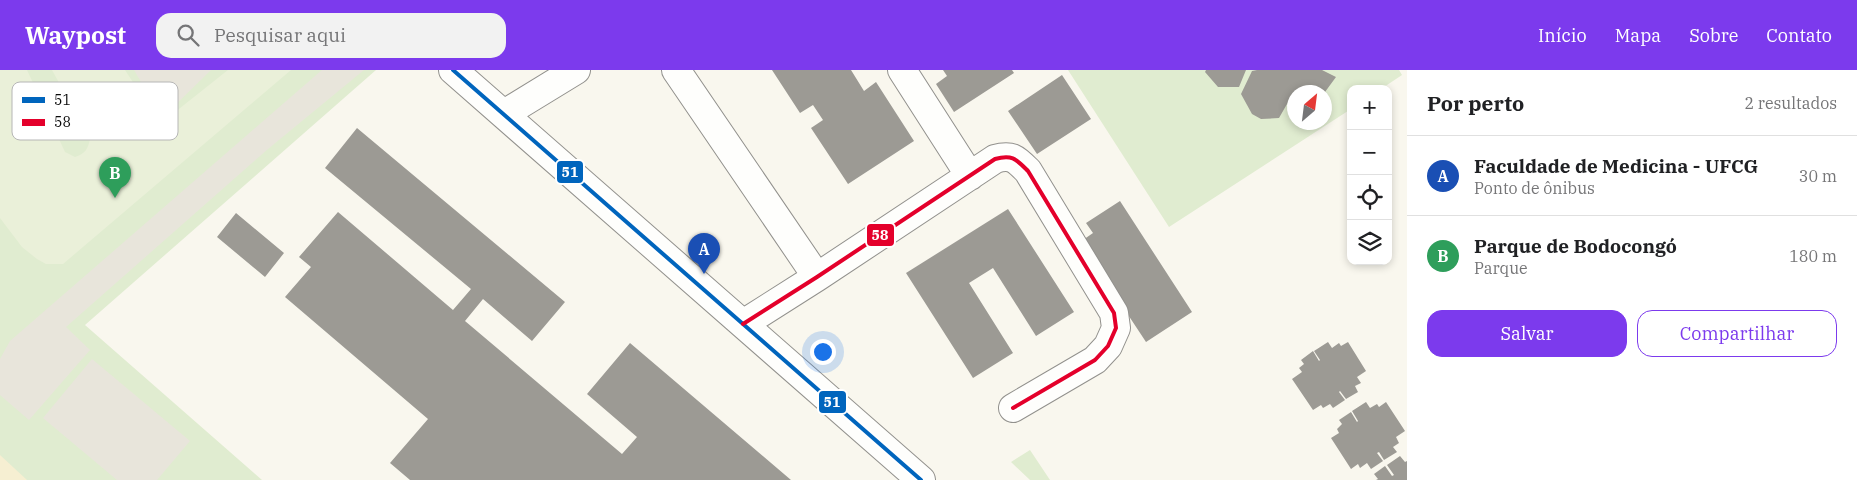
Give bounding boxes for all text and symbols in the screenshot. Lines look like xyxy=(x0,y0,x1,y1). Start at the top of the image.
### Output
search box xyxy=(156,13,506,58)
text: Waypost xyxy=(25,19,126,51)
icon: search xyxy=(174,21,202,49)
text: Pesquisar aqui xyxy=(214,23,346,47)
text: Início xyxy=(1538,24,1587,47)
text: Mapa xyxy=(1615,24,1661,47)
text: Sobre xyxy=(1689,24,1738,47)
text: Contato xyxy=(1766,24,1832,47)
legend xyxy=(12,82,178,140)
north arrow xyxy=(1287,85,1332,130)
map controls xyxy=(1347,85,1392,265)
button: + xyxy=(1347,85,1392,130)
text: Por perto xyxy=(1427,89,1524,117)
text: 51 xyxy=(54,91,71,109)
text: 2 resultados xyxy=(1745,93,1837,113)
text: 58 xyxy=(54,113,71,131)
button: − xyxy=(1347,130,1392,175)
text: Faculdade de Medicina - UFCG xyxy=(1474,154,1758,178)
pin: B xyxy=(99,157,131,198)
line badge: 51 xyxy=(556,160,584,184)
text: 51 xyxy=(562,163,578,181)
text: A xyxy=(1437,166,1449,186)
text: 30 m xyxy=(1799,166,1837,186)
button: locate xyxy=(1347,175,1392,220)
text: Ponto de ônibus xyxy=(1474,178,1595,198)
button: layers xyxy=(1347,220,1392,265)
line badge: 58 xyxy=(866,223,895,247)
text: 58 xyxy=(872,226,888,244)
pin: A xyxy=(688,233,720,274)
text: Parque de Bodocongó xyxy=(1474,234,1677,258)
text: B xyxy=(1437,246,1449,266)
text: 180 m xyxy=(1789,246,1837,266)
text: Parque xyxy=(1474,258,1528,278)
button: Salvar xyxy=(1427,310,1627,357)
button: Compartilhar xyxy=(1637,310,1837,357)
your location xyxy=(810,339,836,365)
line badge: 51 xyxy=(818,390,847,414)
text: 51 xyxy=(824,393,840,411)

